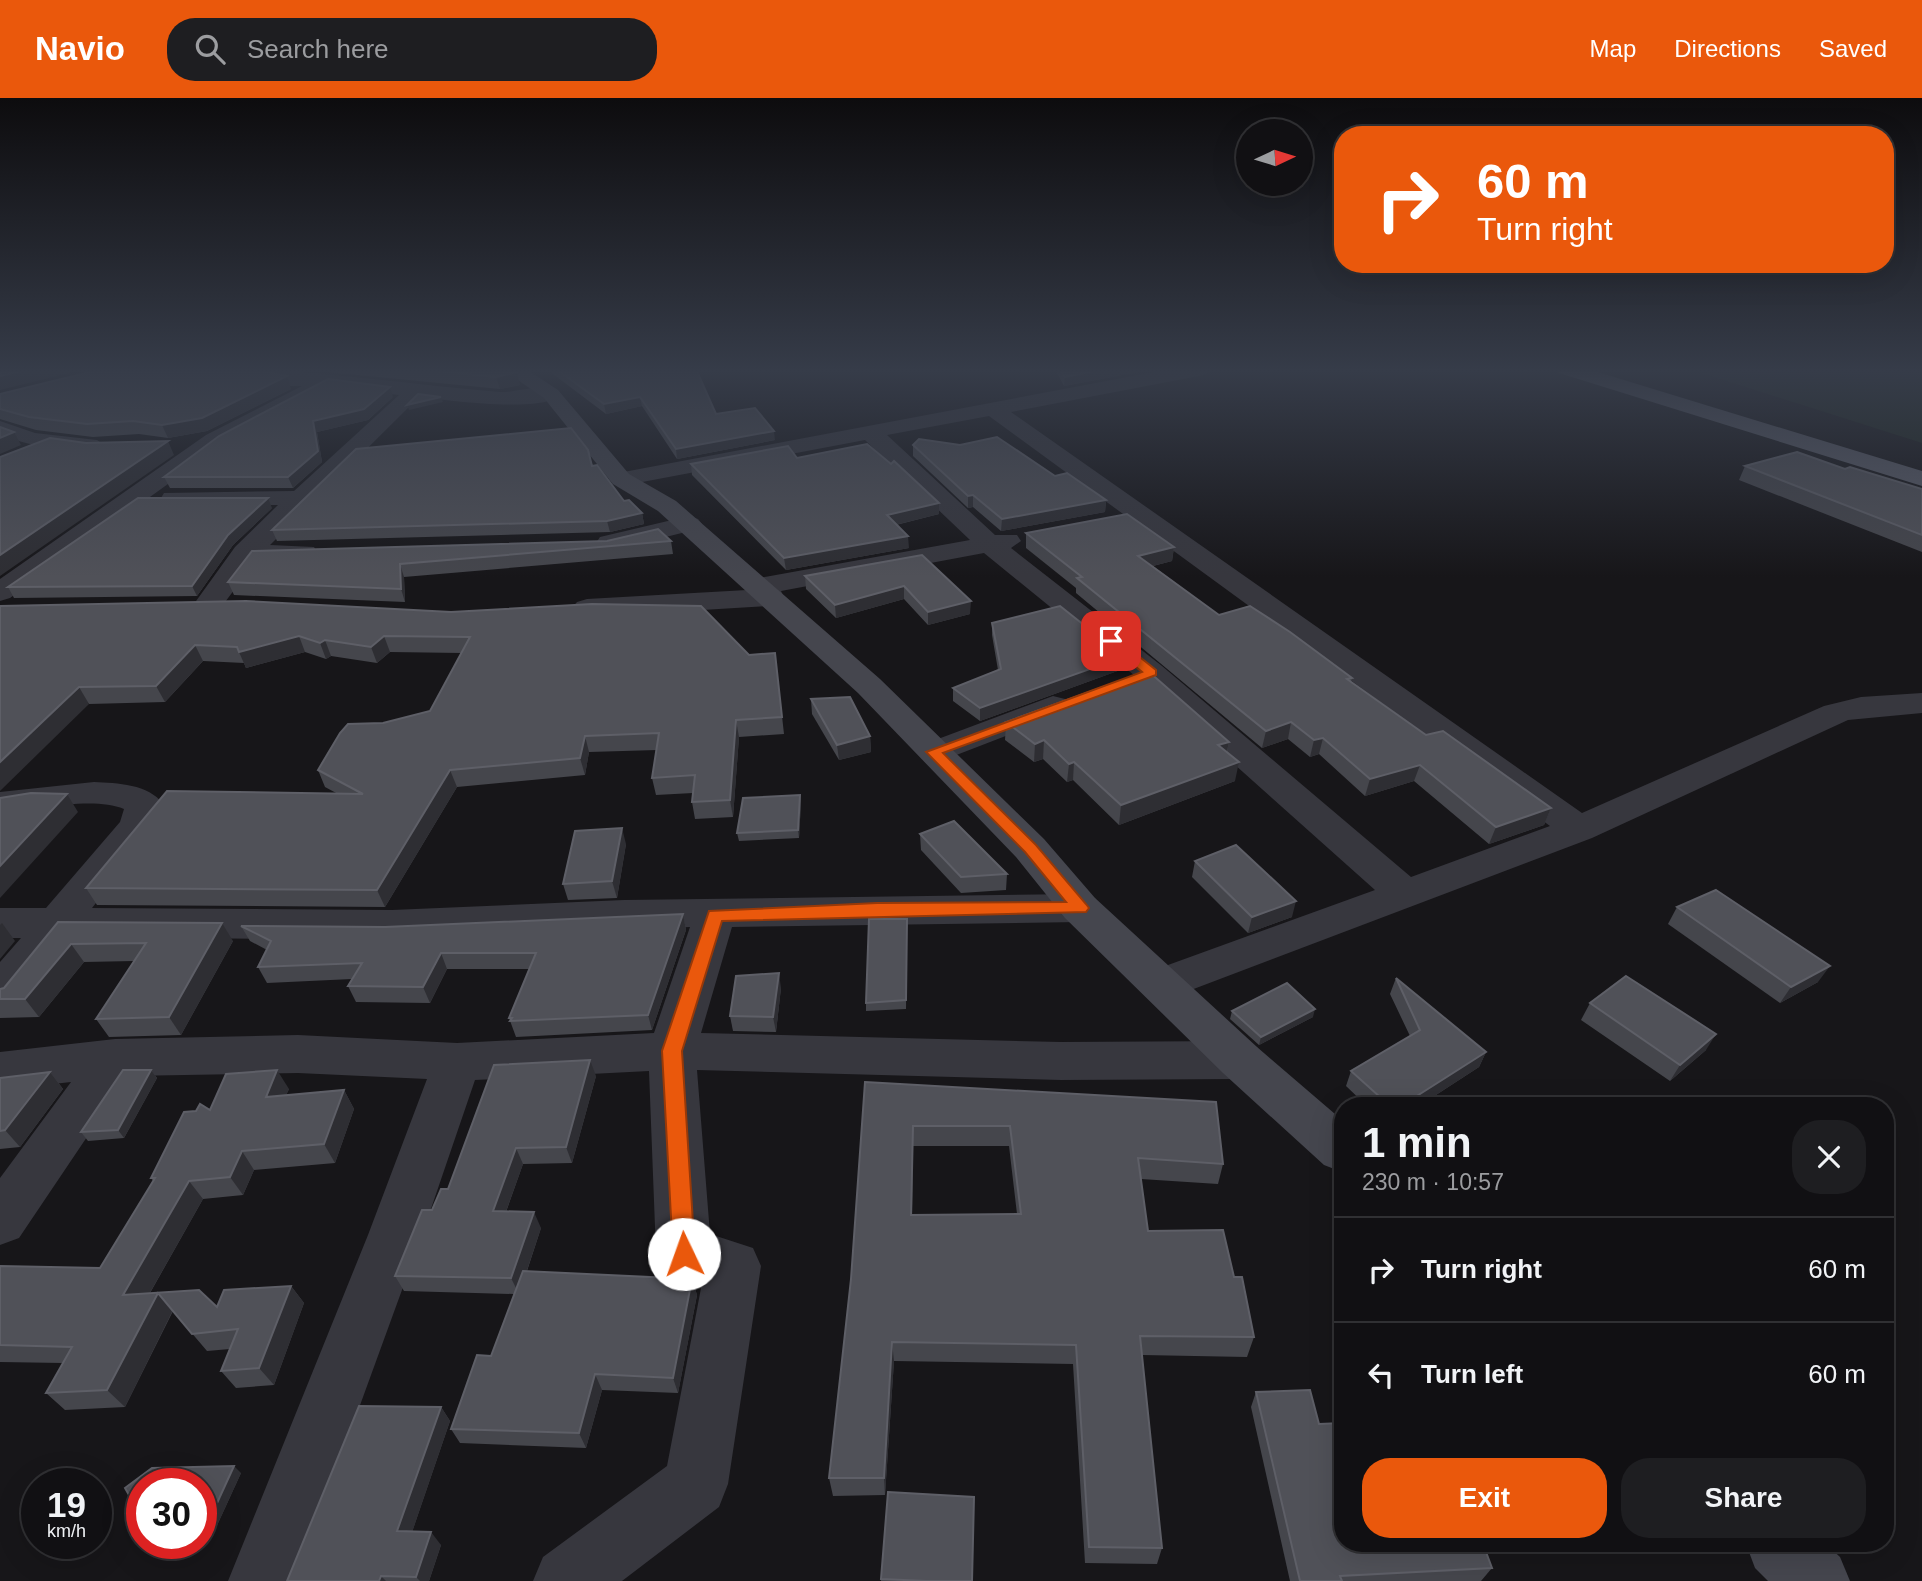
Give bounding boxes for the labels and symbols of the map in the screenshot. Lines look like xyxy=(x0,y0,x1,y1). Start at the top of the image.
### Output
north arrow xyxy=(1236,119,1312,196)
pin xyxy=(1081,611,1141,671)
position arrow xyxy=(647,1217,721,1291)
speed limit sign: 30 xyxy=(126,1468,217,1559)

